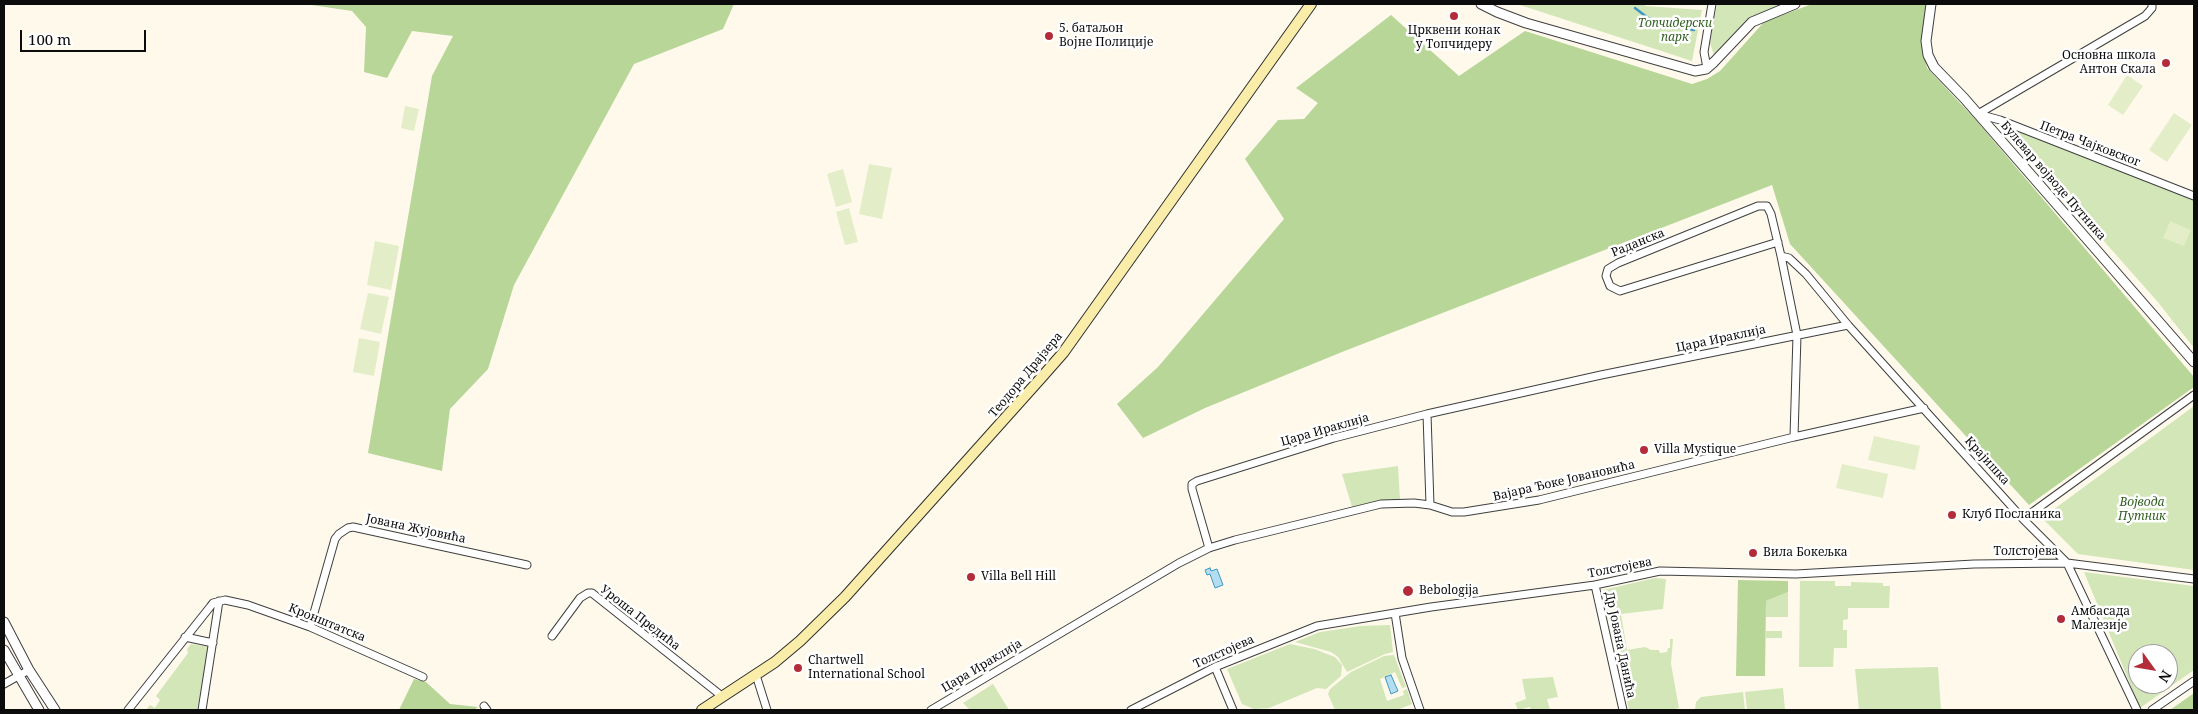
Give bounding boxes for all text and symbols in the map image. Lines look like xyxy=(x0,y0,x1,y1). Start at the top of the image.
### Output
marker: Црквени конак у Топчидеру xyxy=(1448,10,1460,22)
park label: Топчидерски парк xyxy=(1638,17,1712,45)
scale bar xyxy=(22,20,149,52)
place label: 5. батаљон Војне Полиције xyxy=(1059,22,1153,50)
place label: Црквени конак у Топчидеру xyxy=(1408,24,1500,52)
text: 100 m xyxy=(28,29,71,49)
marker: 5. батаљон Војне Полиције xyxy=(1043,30,1055,42)
place label: Основна школа Антон Скала xyxy=(2062,49,2156,77)
marker: Основна школа Антон Скала xyxy=(2160,57,2172,69)
street label: Петра Чајковског xyxy=(2038,118,2142,170)
street label: Булевар војводе Путника xyxy=(1997,119,2109,243)
street label: Раданска xyxy=(1609,226,1667,260)
street label: Цара Ираклија xyxy=(1675,322,1767,356)
street label: Теодора Драјзера xyxy=(986,330,1066,420)
street label: Цара Ираклија xyxy=(1279,410,1371,450)
street label: Крајишка xyxy=(1962,434,2012,488)
place label: Villa Mystique xyxy=(1654,443,1736,457)
marker: Villa Mystique xyxy=(1638,444,1650,456)
street label: Вајара Ђоке Јовановића xyxy=(1492,458,1636,504)
park label: Војвода Путник xyxy=(2118,496,2166,524)
place label: Клуб Посланика xyxy=(1962,508,2061,522)
marker: Клуб Посланика xyxy=(1946,509,1958,521)
street label: Јована Жујовића xyxy=(365,511,467,547)
street label: Толстојева xyxy=(1994,545,2058,559)
place label: Вила Бокељка xyxy=(1763,546,1848,560)
marker: Вила Бокељка xyxy=(1747,547,1759,559)
street label: Толстојева xyxy=(1587,555,1653,581)
place label: Villa Bell Hill xyxy=(981,570,1056,584)
marker: Villa Bell Hill xyxy=(965,571,977,583)
street label: Уроша Предића xyxy=(597,582,683,654)
marker: Bebologija xyxy=(1401,584,1415,598)
place label: Bebologija xyxy=(1419,584,1479,598)
street label: Др Јована Данића xyxy=(1602,590,1638,700)
street label: Кронштатска xyxy=(286,601,368,645)
place label: Амбасада Малезије xyxy=(2071,605,2130,633)
marker: Амбасада Малезије xyxy=(2055,613,2067,625)
street label: Толстојева xyxy=(1191,632,1257,672)
street label: Цара Ираклија xyxy=(939,636,1025,696)
north arrow xyxy=(2128,644,2178,694)
place label: Chartwell International School xyxy=(808,654,925,682)
marker: Chartwell International School xyxy=(792,662,804,674)
text: N xyxy=(2154,667,2176,686)

